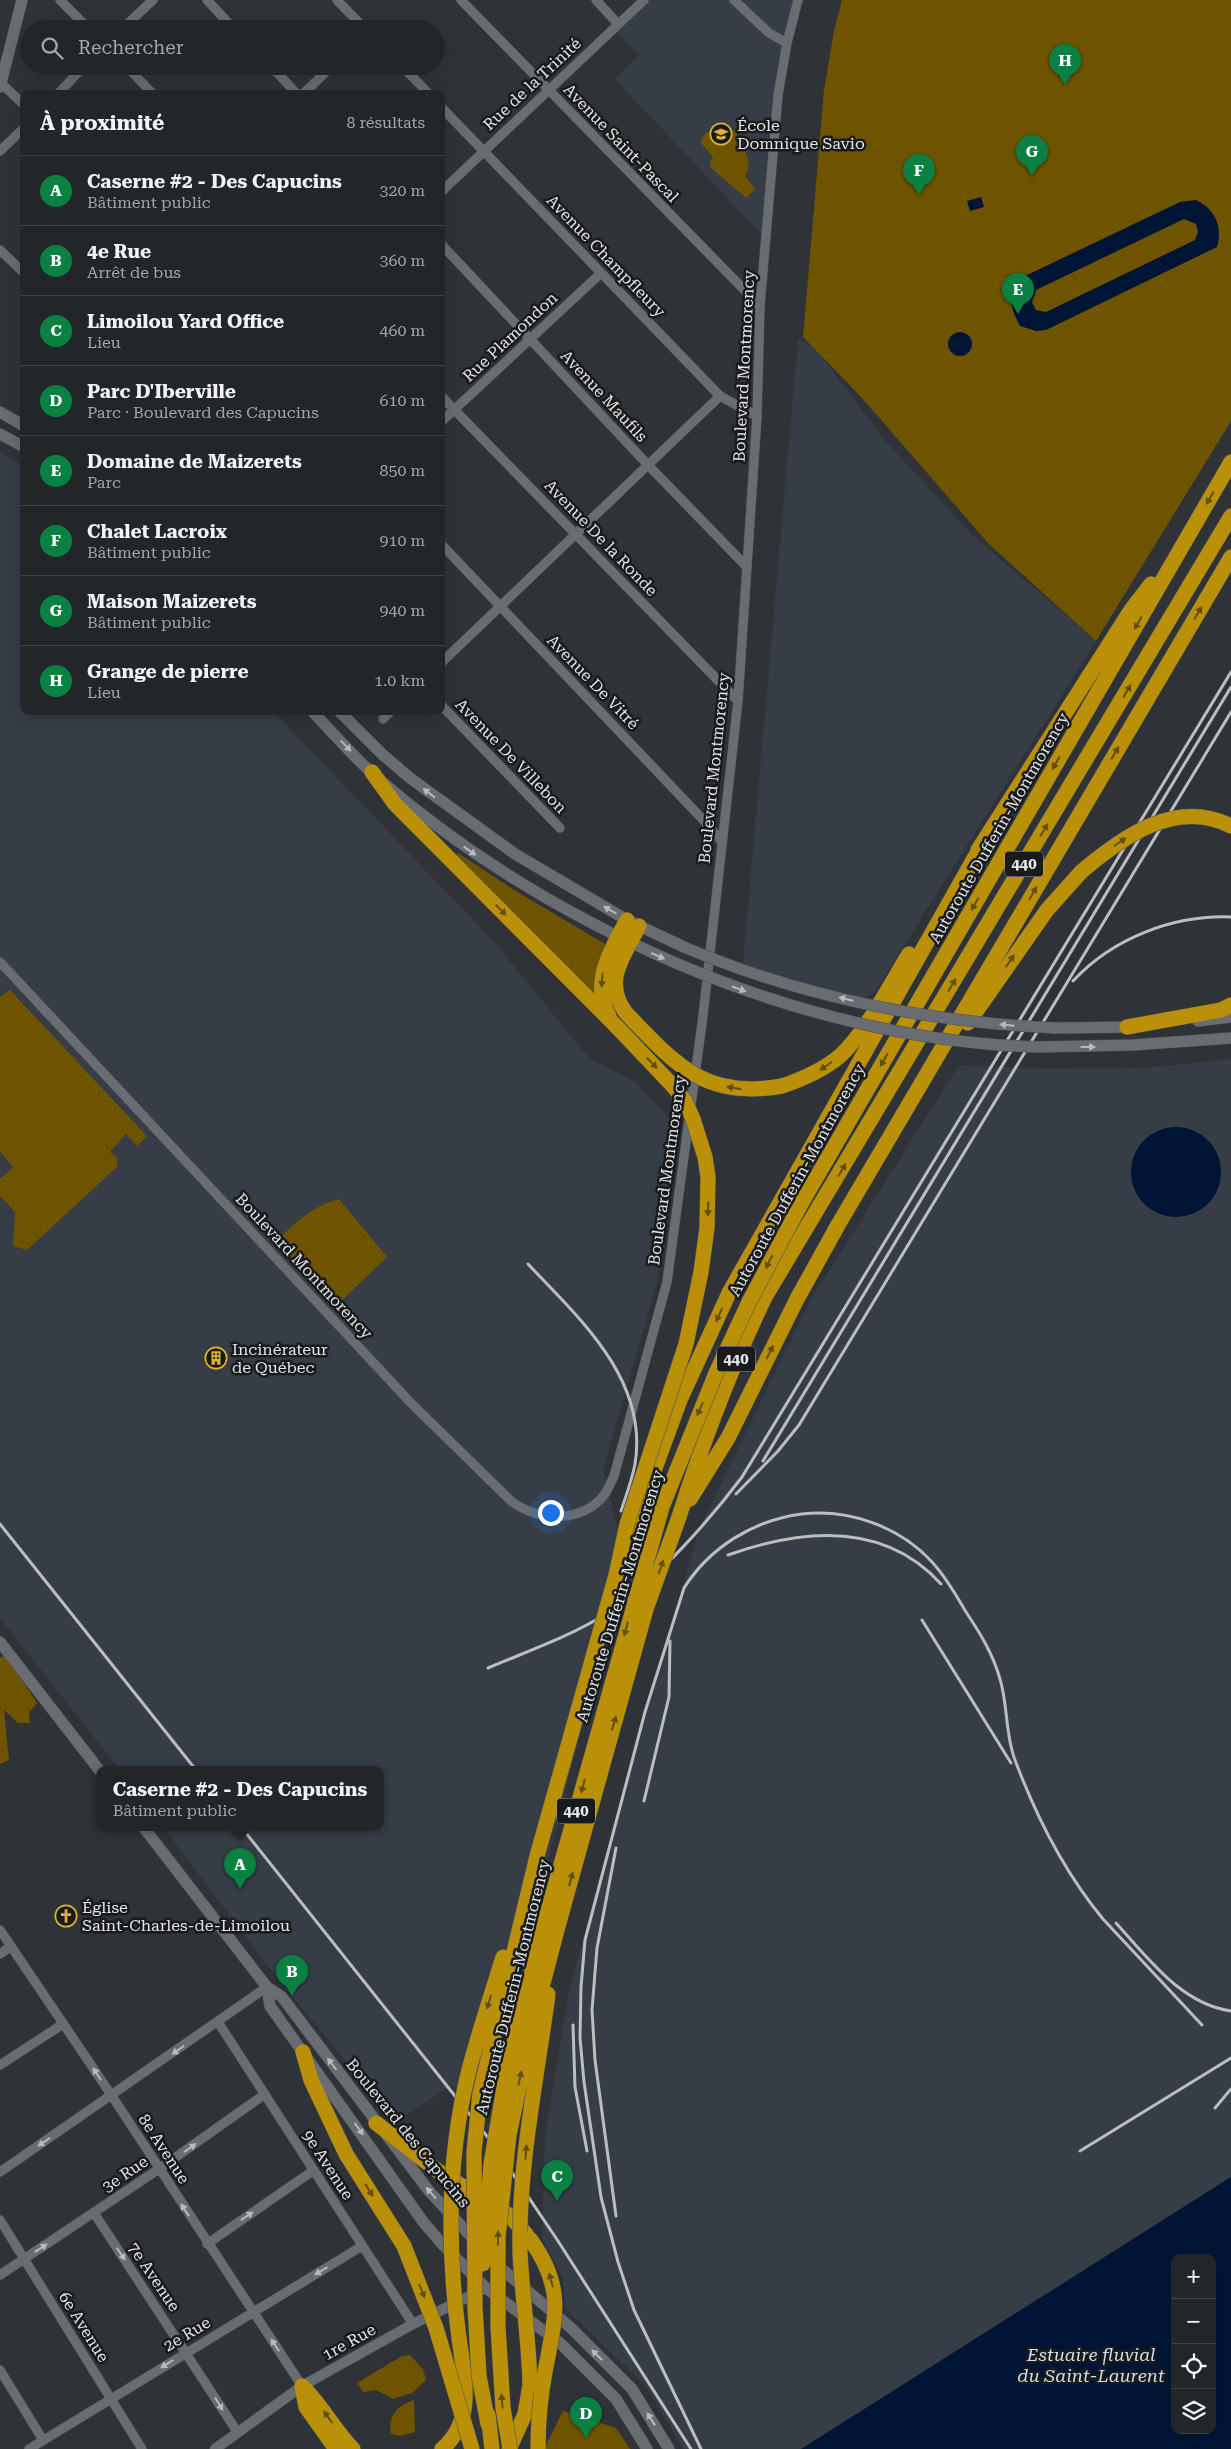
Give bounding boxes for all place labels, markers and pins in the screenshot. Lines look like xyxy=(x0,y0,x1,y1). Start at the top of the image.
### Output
pin: H xyxy=(1049,44,1081,85)
place label: École Domnique Savio xyxy=(737,116,865,153)
school or university icon: École Domnique Savio xyxy=(709,122,733,146)
pin: G xyxy=(1016,135,1048,176)
pin: F xyxy=(903,154,935,195)
pin: E xyxy=(1002,273,1034,314)
place label: Incinérateur de Québec xyxy=(232,1340,328,1377)
building icon: Incinérateur de Québec xyxy=(204,1346,228,1370)
pin: A xyxy=(224,1848,256,1889)
place label: Église Saint-Charles-de-Limoilou xyxy=(82,1898,290,1935)
church icon: Église Saint-Charles-de-Limoilou xyxy=(54,1904,78,1928)
pin: B xyxy=(276,1955,308,1996)
pin: C xyxy=(541,2160,573,2201)
pin: D xyxy=(570,2397,602,2438)

